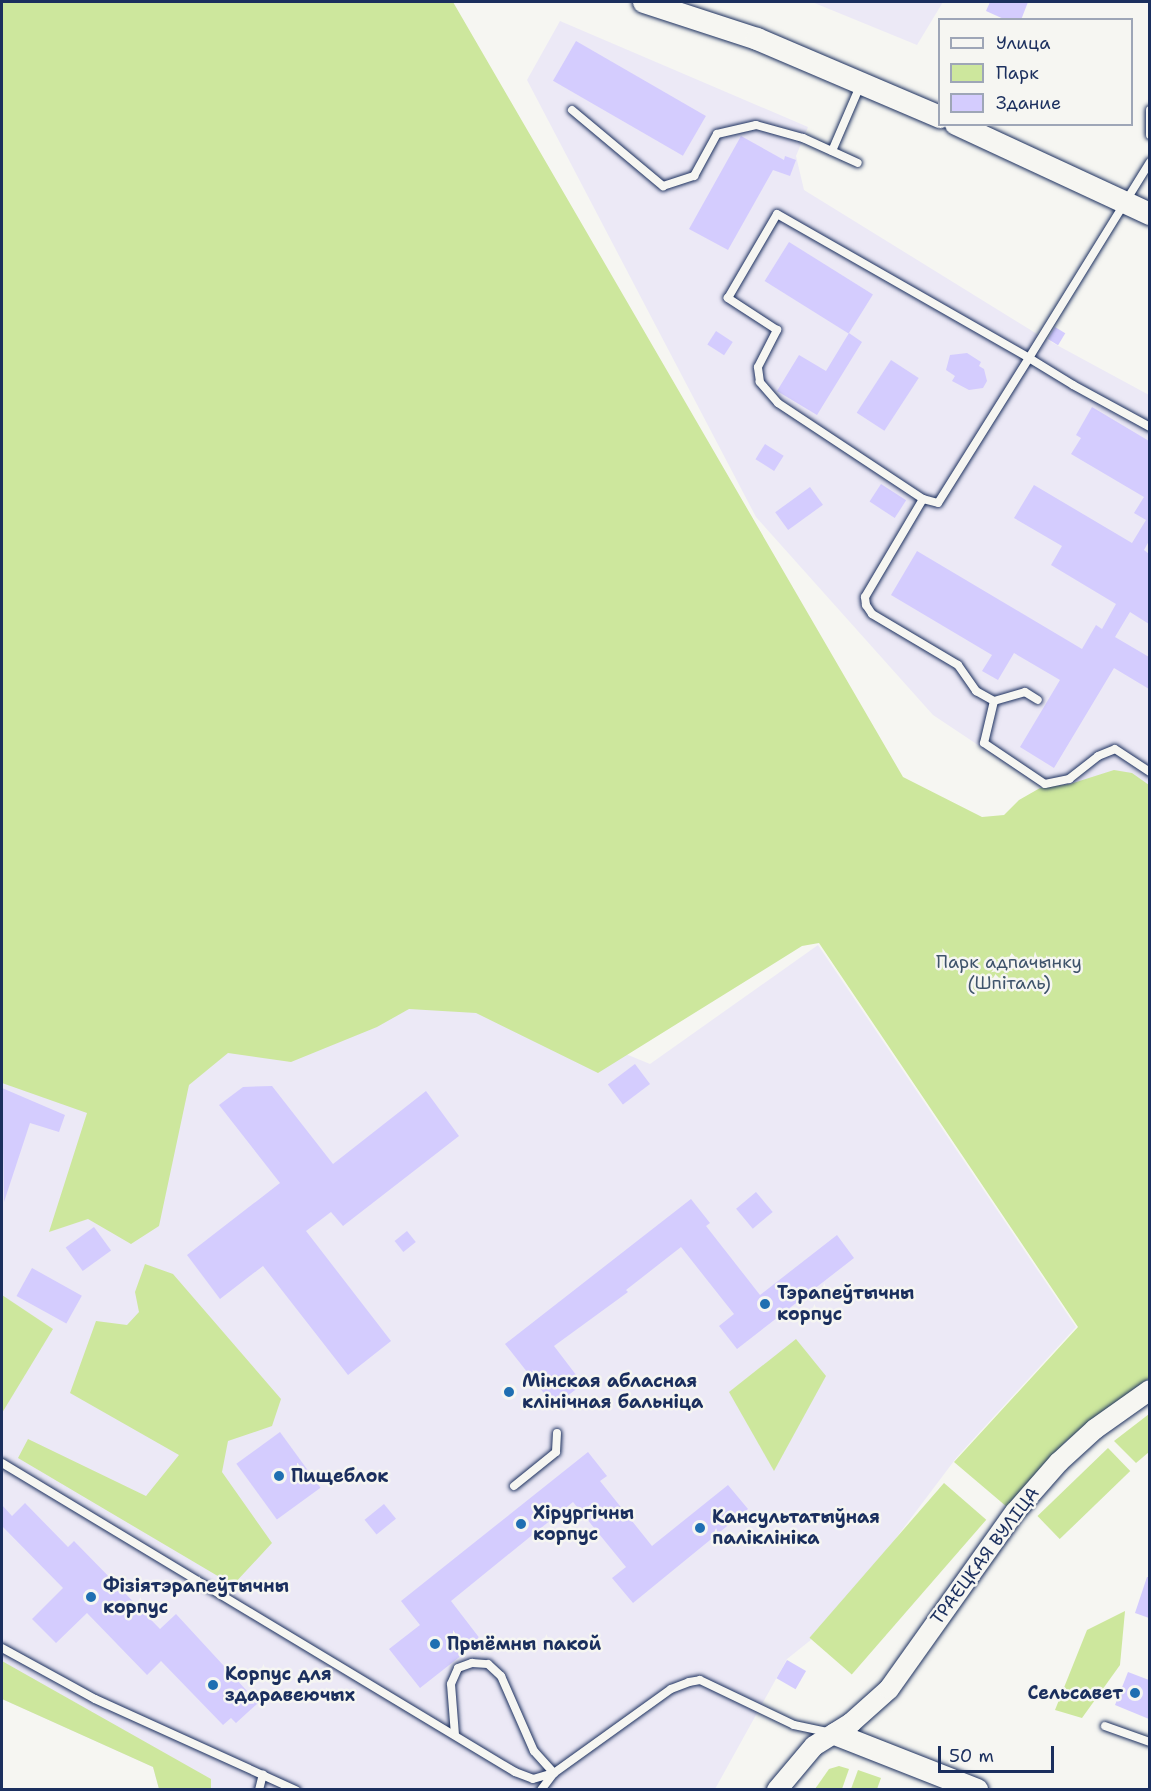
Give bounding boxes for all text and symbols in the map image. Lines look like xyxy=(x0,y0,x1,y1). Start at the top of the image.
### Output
legend xyxy=(938,18,1133,126)
text: Улица xyxy=(996,31,1050,55)
text: Парк xyxy=(996,61,1039,85)
text: Здание xyxy=(996,91,1061,115)
park label: Парк адпачынку (Шпіталь) xyxy=(936,952,1082,994)
place label: Тэрапеўтычны корпус xyxy=(777,1283,914,1326)
marker: Тэрапеўтычны корпус xyxy=(758,1297,772,1311)
place label: Мінская абласная клінічная бальніца xyxy=(522,1371,703,1414)
marker: Мінская абласная клінічная бальніца xyxy=(500,1383,518,1401)
place label: Пищеблок xyxy=(291,1465,389,1487)
marker: Пищеблок xyxy=(272,1469,286,1483)
street label: ТРАЕЦКАЯ ВУЛІЦА xyxy=(926,1483,1044,1629)
place label: Хірургічны корпус xyxy=(533,1503,634,1546)
place label: Кансультатыўная паліклініка xyxy=(712,1507,880,1550)
marker: Хірургічны корпус xyxy=(514,1517,528,1531)
marker: Кансультатыўная паліклініка xyxy=(693,1521,707,1535)
place label: Фізіятэрапеўтычны корпус xyxy=(103,1576,289,1618)
marker: Фізіятэрапеўтычны корпус xyxy=(84,1590,98,1604)
place label: Прыёмны пакой xyxy=(447,1633,601,1655)
marker: Прыёмны пакой xyxy=(428,1637,442,1651)
place label: Корпус для здаравеючых xyxy=(225,1664,355,1706)
marker: Корпус для здаравеючых xyxy=(206,1678,220,1692)
place label: Сельсавет xyxy=(1028,1682,1123,1704)
marker: Сельсавет xyxy=(1128,1686,1142,1700)
scale bar xyxy=(941,1734,1056,1772)
text: 50 m xyxy=(949,1744,994,1768)

